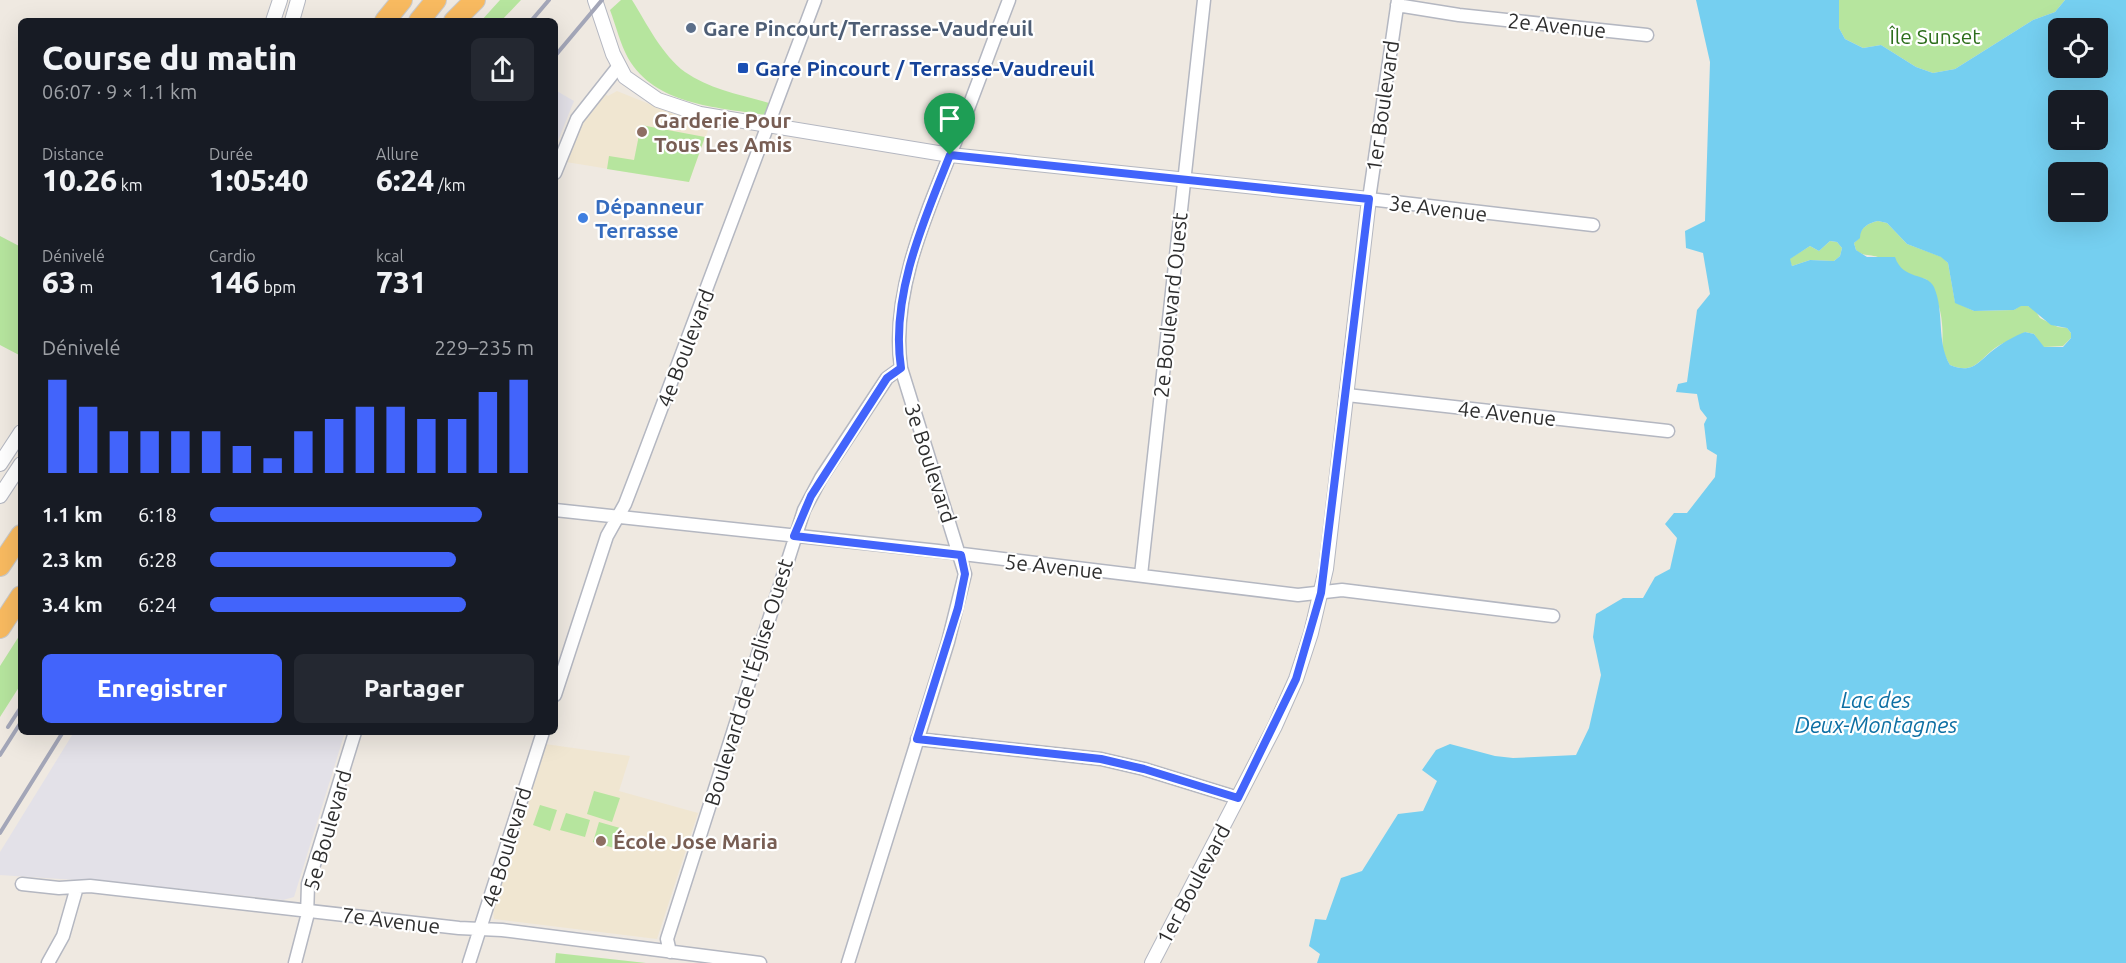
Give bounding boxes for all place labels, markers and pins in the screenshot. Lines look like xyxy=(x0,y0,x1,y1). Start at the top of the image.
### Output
place label: Gare Pincourt/Terrasse-Vaudreuil xyxy=(703,16,1033,40)
marker: Gare Pincourt/Terrasse-Vaudreuil xyxy=(684,21,698,35)
place label: Gare Pincourt / Terrasse-Vaudreuil xyxy=(755,56,1095,80)
marker: Gare Pincourt / Terrasse-Vaudreuil xyxy=(736,61,750,75)
pin xyxy=(924,93,975,155)
place label: Garderie Pour Tous Les Amis xyxy=(654,108,792,156)
marker: Garderie Pour Tous Les Amis xyxy=(635,125,649,139)
place label: Dépanneur Terrasse xyxy=(595,194,704,242)
marker: Dépanneur Terrasse xyxy=(576,211,590,225)
place label: École Jose Maria xyxy=(613,829,778,853)
marker: École Jose Maria xyxy=(594,834,608,848)

